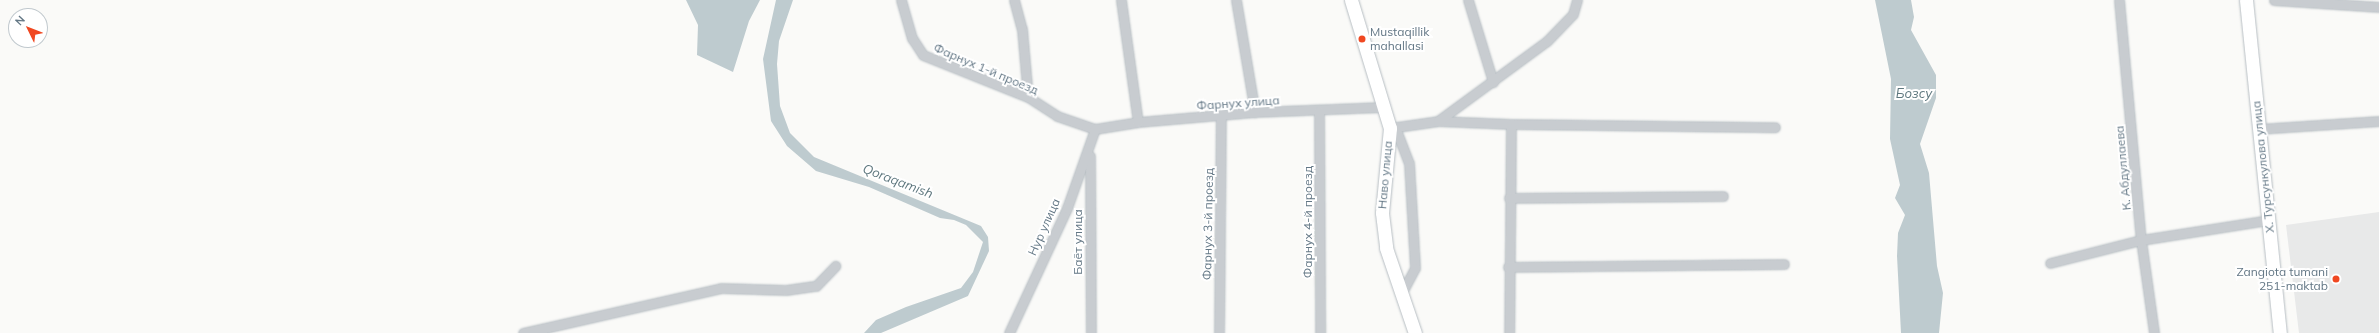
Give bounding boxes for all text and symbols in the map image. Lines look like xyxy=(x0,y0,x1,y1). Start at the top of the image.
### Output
north arrow xyxy=(8,8,48,48)
text: N xyxy=(12,13,28,28)
place label: Mustaqillik mahallasi xyxy=(1370,25,1429,53)
marker: Mustaqillik mahallasi xyxy=(1357,34,1367,44)
street label: Фарнух 1-й проезд xyxy=(931,40,1041,98)
water label: Бозсу xyxy=(1896,85,1932,101)
street label: Фарнух улица xyxy=(1196,93,1280,113)
street label: Х. Турсункулова улица xyxy=(2249,100,2277,234)
street label: К. Абдуллаева xyxy=(2112,125,2134,211)
street label: Наво улица xyxy=(1375,140,1395,210)
water label: Qoraqamish xyxy=(861,160,935,202)
street label: Фарнух 4-й проезд xyxy=(1301,166,1315,278)
street label: Фарнух 3-й проезд xyxy=(1200,168,1216,280)
street label: Нур улица xyxy=(1025,196,1063,258)
street label: Баёт улица xyxy=(1071,209,1085,275)
place label: Zangiota tumani 251-maktab xyxy=(2237,265,2328,293)
marker: Zangiota tumani 251-maktab xyxy=(2331,274,2341,284)

